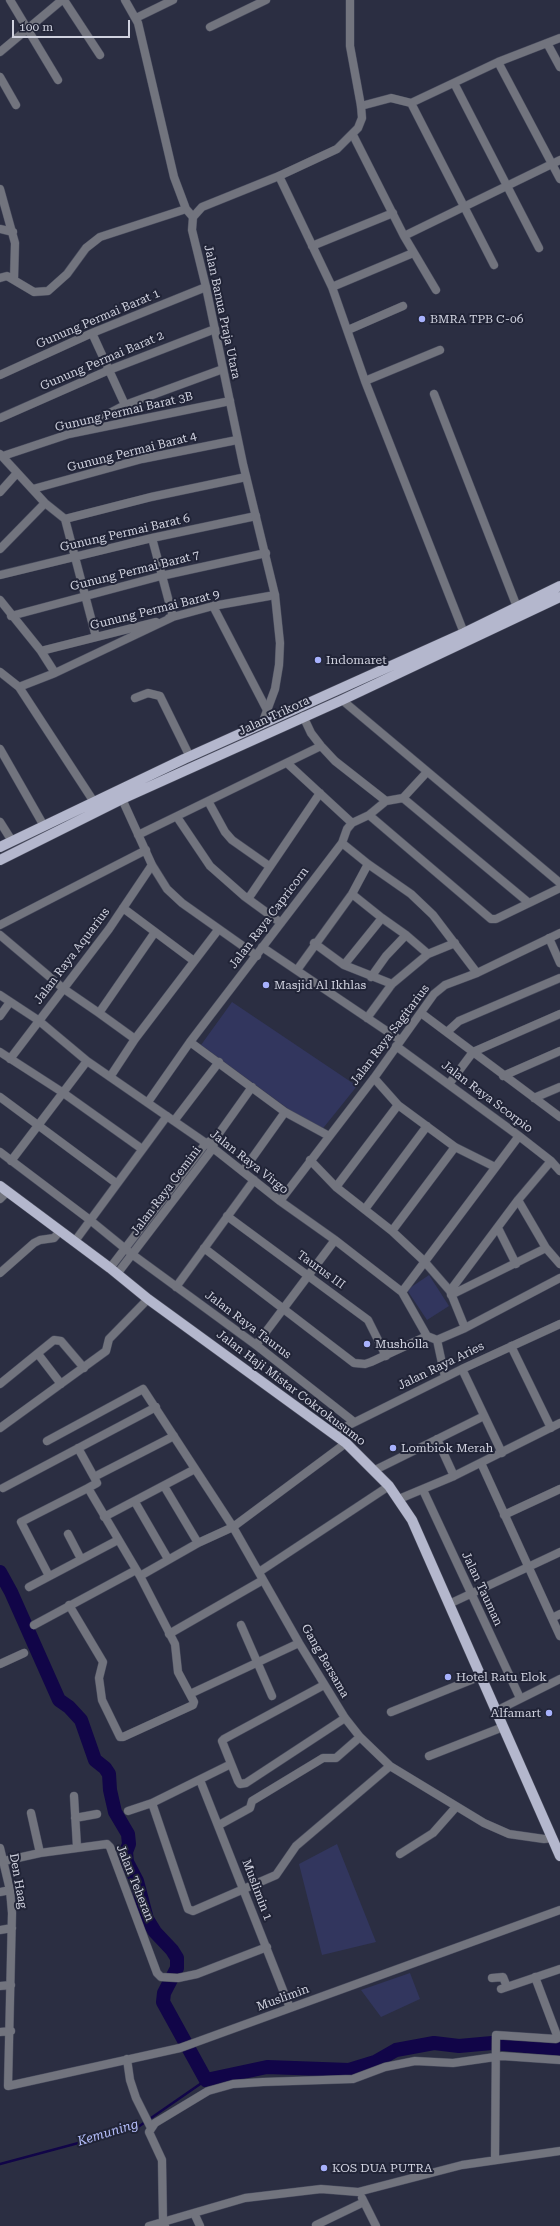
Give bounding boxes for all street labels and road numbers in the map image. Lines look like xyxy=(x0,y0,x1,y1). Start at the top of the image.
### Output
street label: Jalan Banua Praja Utara xyxy=(201,244,243,380)
street label: Gunung Permai Barat 1 xyxy=(34,286,162,352)
street label: Gunung Permai Barat 2 xyxy=(38,328,166,394)
street label: Gunung Permai Barat 3B xyxy=(54,389,194,435)
street label: Gunung Permai Barat 4 xyxy=(66,429,198,475)
street label: Gunung Permai Barat 6 xyxy=(59,511,191,555)
street label: Gunung Permai Barat 7 xyxy=(69,548,201,594)
street label: Gunung Permai Barat 9 xyxy=(89,587,221,633)
street label: Jalan Trikora xyxy=(236,693,312,739)
street label: Jalan Raya Capricorn xyxy=(226,864,312,972)
street label: Jalan Raya Aquarius xyxy=(31,905,113,1007)
street label: Jalan Raya Sagitarius xyxy=(347,982,433,1088)
street label: Jalan Raya Scorpio xyxy=(439,1058,535,1136)
street label: Jalan Raya Virgo xyxy=(207,1127,291,1197)
street label: Jalan Raya Gemini xyxy=(128,1144,204,1238)
street label: Taurus III xyxy=(294,1248,348,1292)
street label: Jalan Raya Taurus xyxy=(202,1288,294,1362)
street label: Jalan Haji Mistar Cokrokusumo xyxy=(214,1327,368,1449)
street label: Jalan Raya Aries xyxy=(395,1339,487,1393)
street label: Jalan Tauman xyxy=(458,1550,506,1628)
street label: Gang Bersama xyxy=(298,1622,352,1700)
street label: Jalan Teheran xyxy=(113,1843,157,1923)
street label: Den Haag xyxy=(6,1852,30,1910)
street label: Muslimin 1 xyxy=(239,1857,275,1923)
street label: Muslimin xyxy=(255,1982,311,2014)

